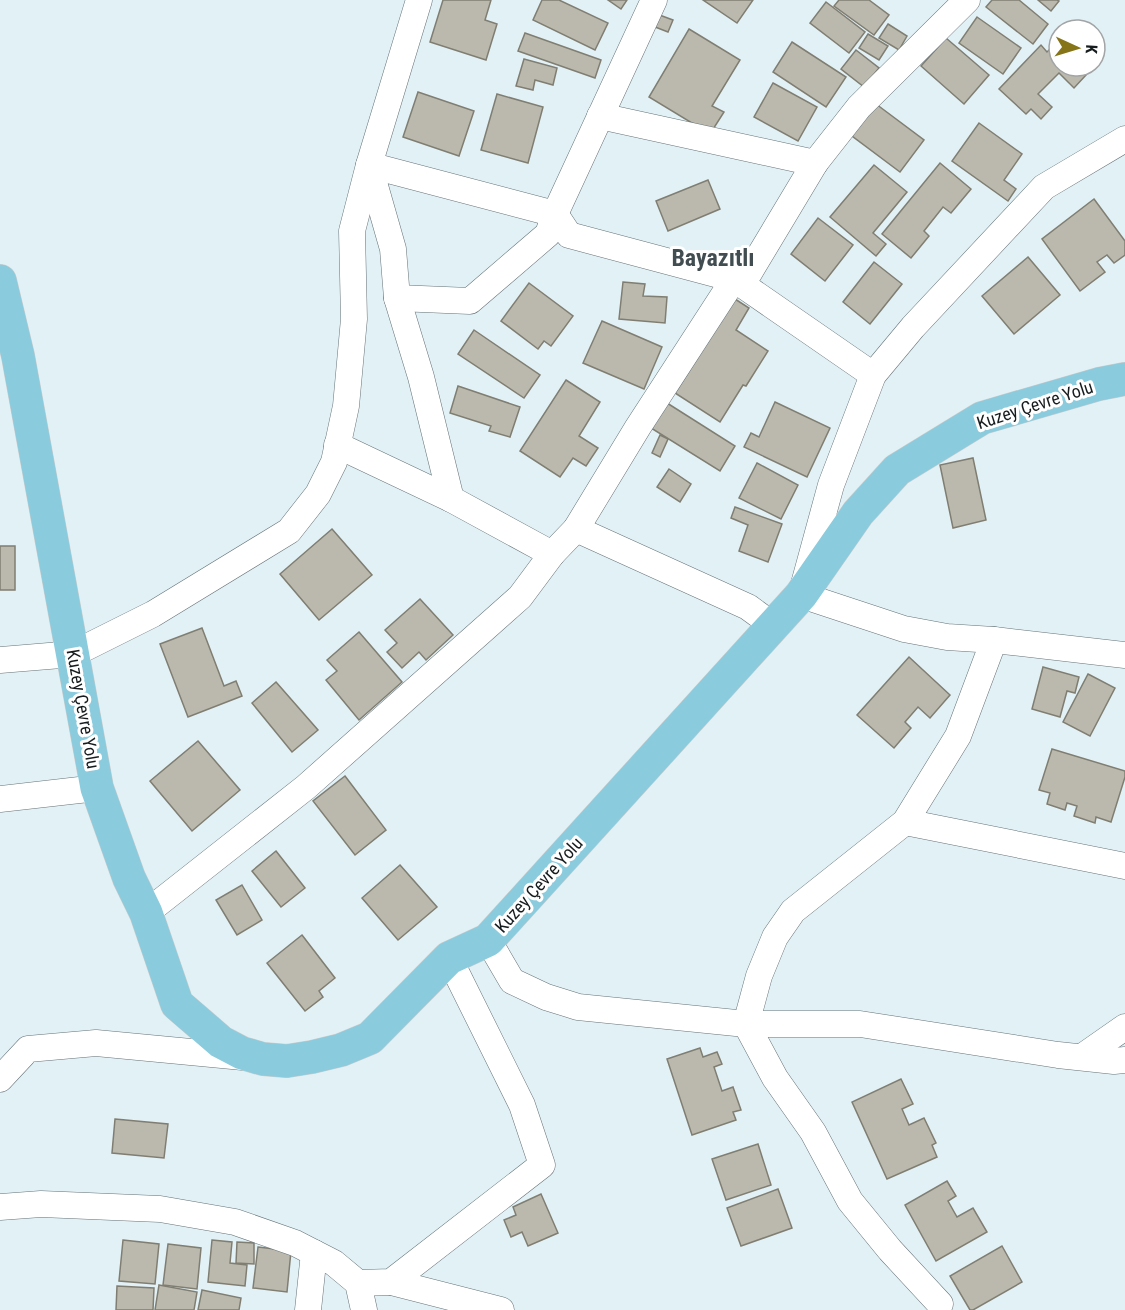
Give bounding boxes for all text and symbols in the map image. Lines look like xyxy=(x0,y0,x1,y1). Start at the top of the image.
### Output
north arrow xyxy=(1047,18,1107,78)
text: K xyxy=(1082,44,1101,54)
district label: Bayazıtlı xyxy=(671,244,755,272)
street label: Kuzey Çevre Yolu xyxy=(974,376,1096,433)
street label: Kuzey Çevre Yolu xyxy=(63,648,104,770)
street label: Kuzey Çevre Yolu xyxy=(490,833,587,937)

